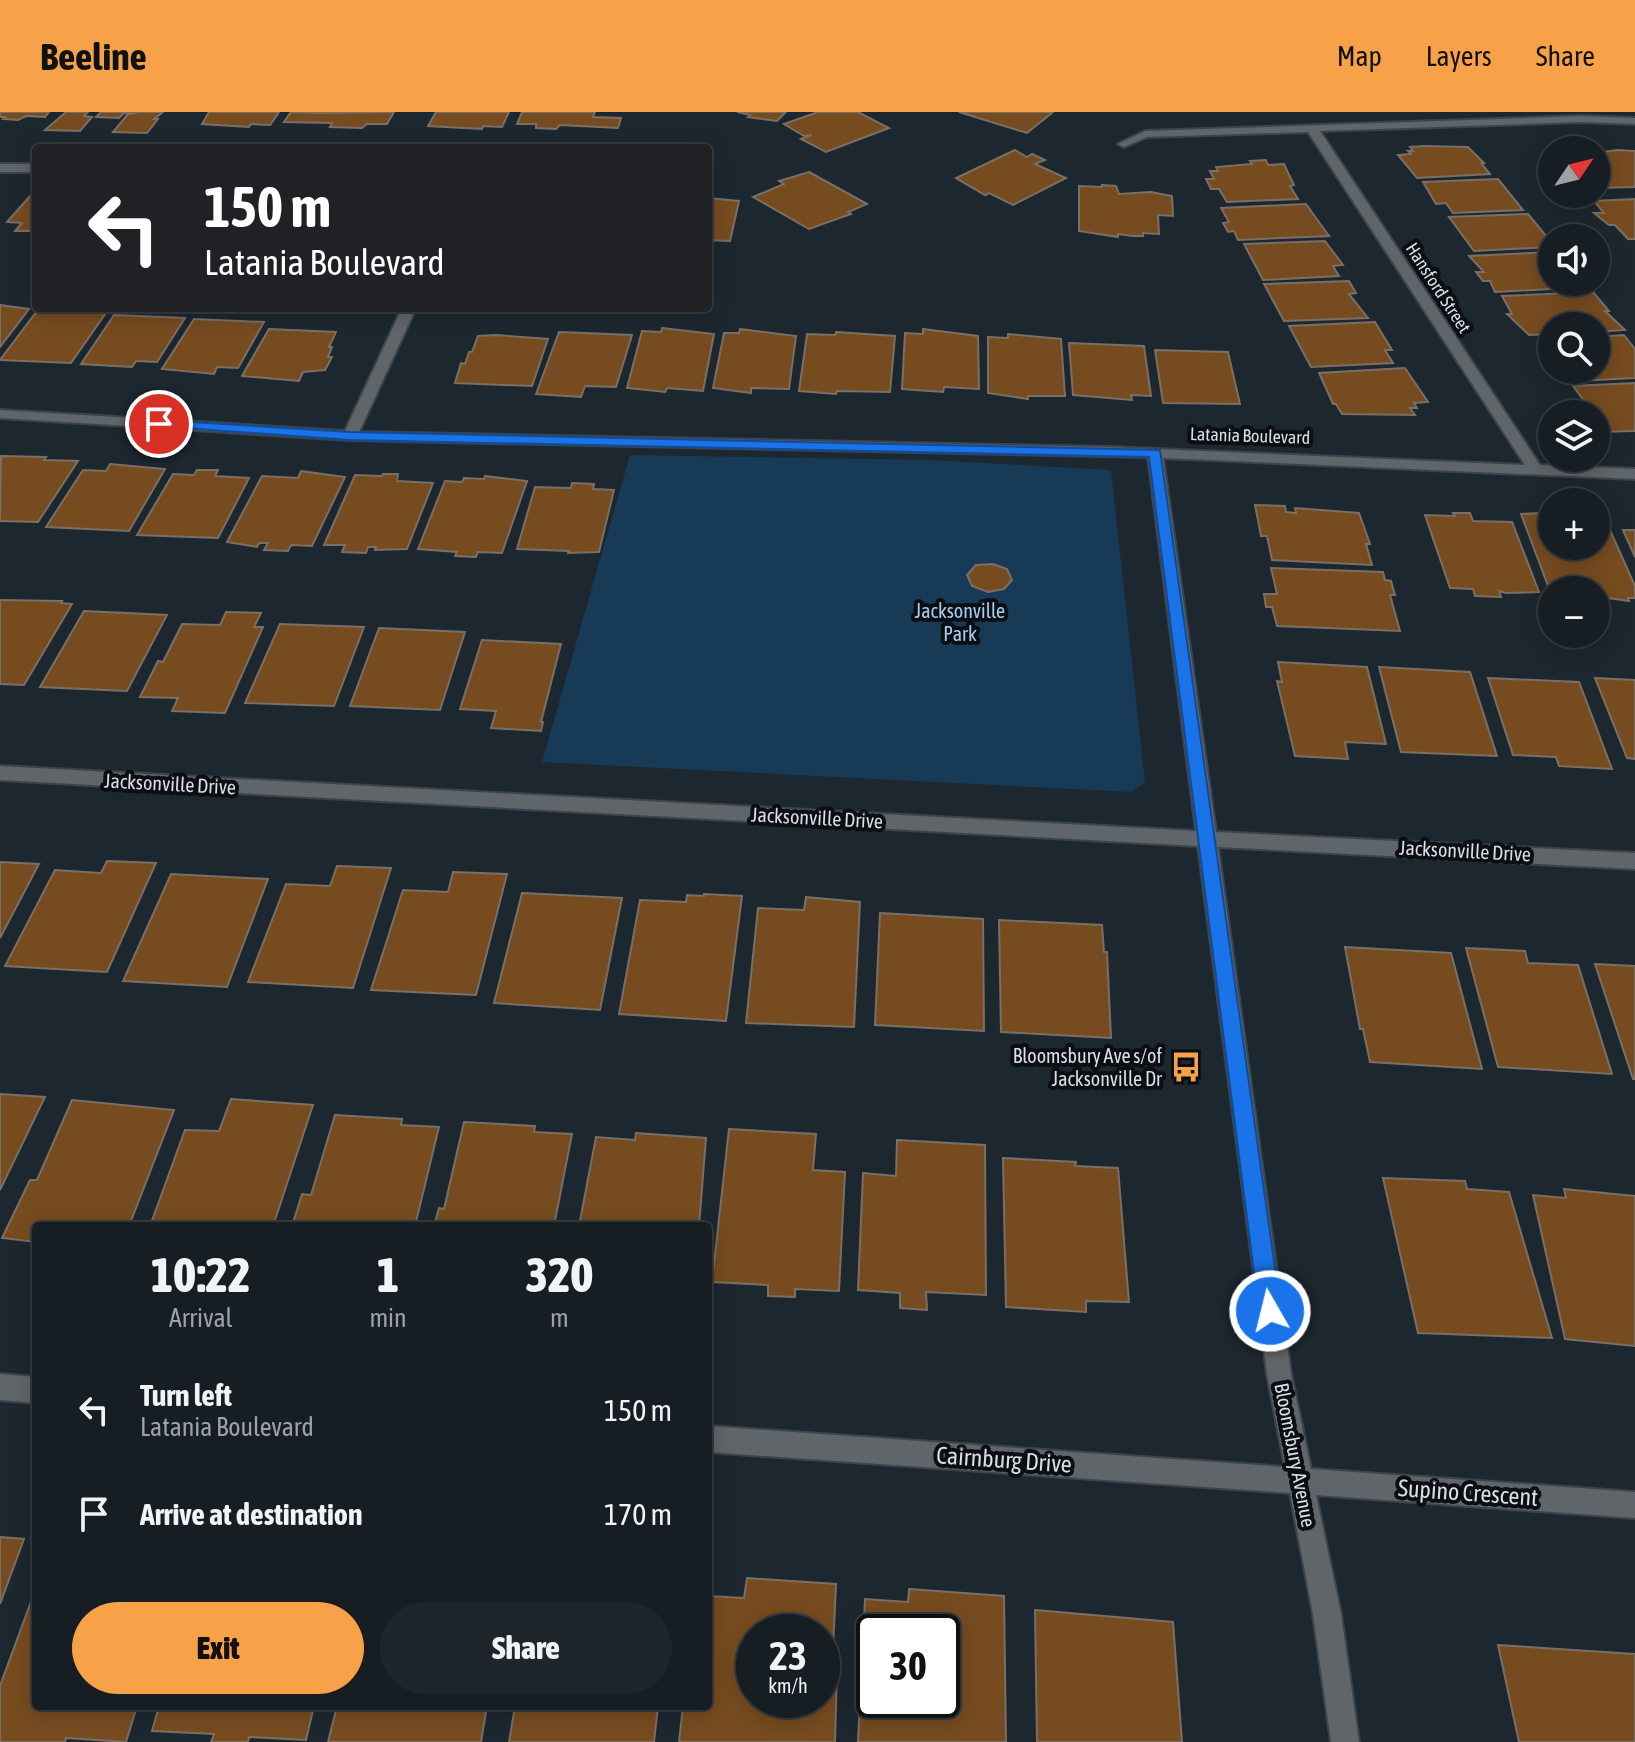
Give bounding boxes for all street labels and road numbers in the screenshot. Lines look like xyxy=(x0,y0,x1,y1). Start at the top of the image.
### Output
street label: Hansford Street xyxy=(1402,239,1475,337)
street label: Latania Boulevard xyxy=(1190,423,1311,448)
street label: Jacksonville Drive xyxy=(104,769,237,798)
street label: Jacksonville Drive xyxy=(751,803,884,832)
street label: Jacksonville Drive xyxy=(1399,836,1532,865)
street label: Bloomsbury Avenue xyxy=(1270,1381,1321,1529)
street label: Cairnburg Drive xyxy=(935,1441,1073,1478)
street label: Supino Crescent xyxy=(1397,1474,1539,1511)

